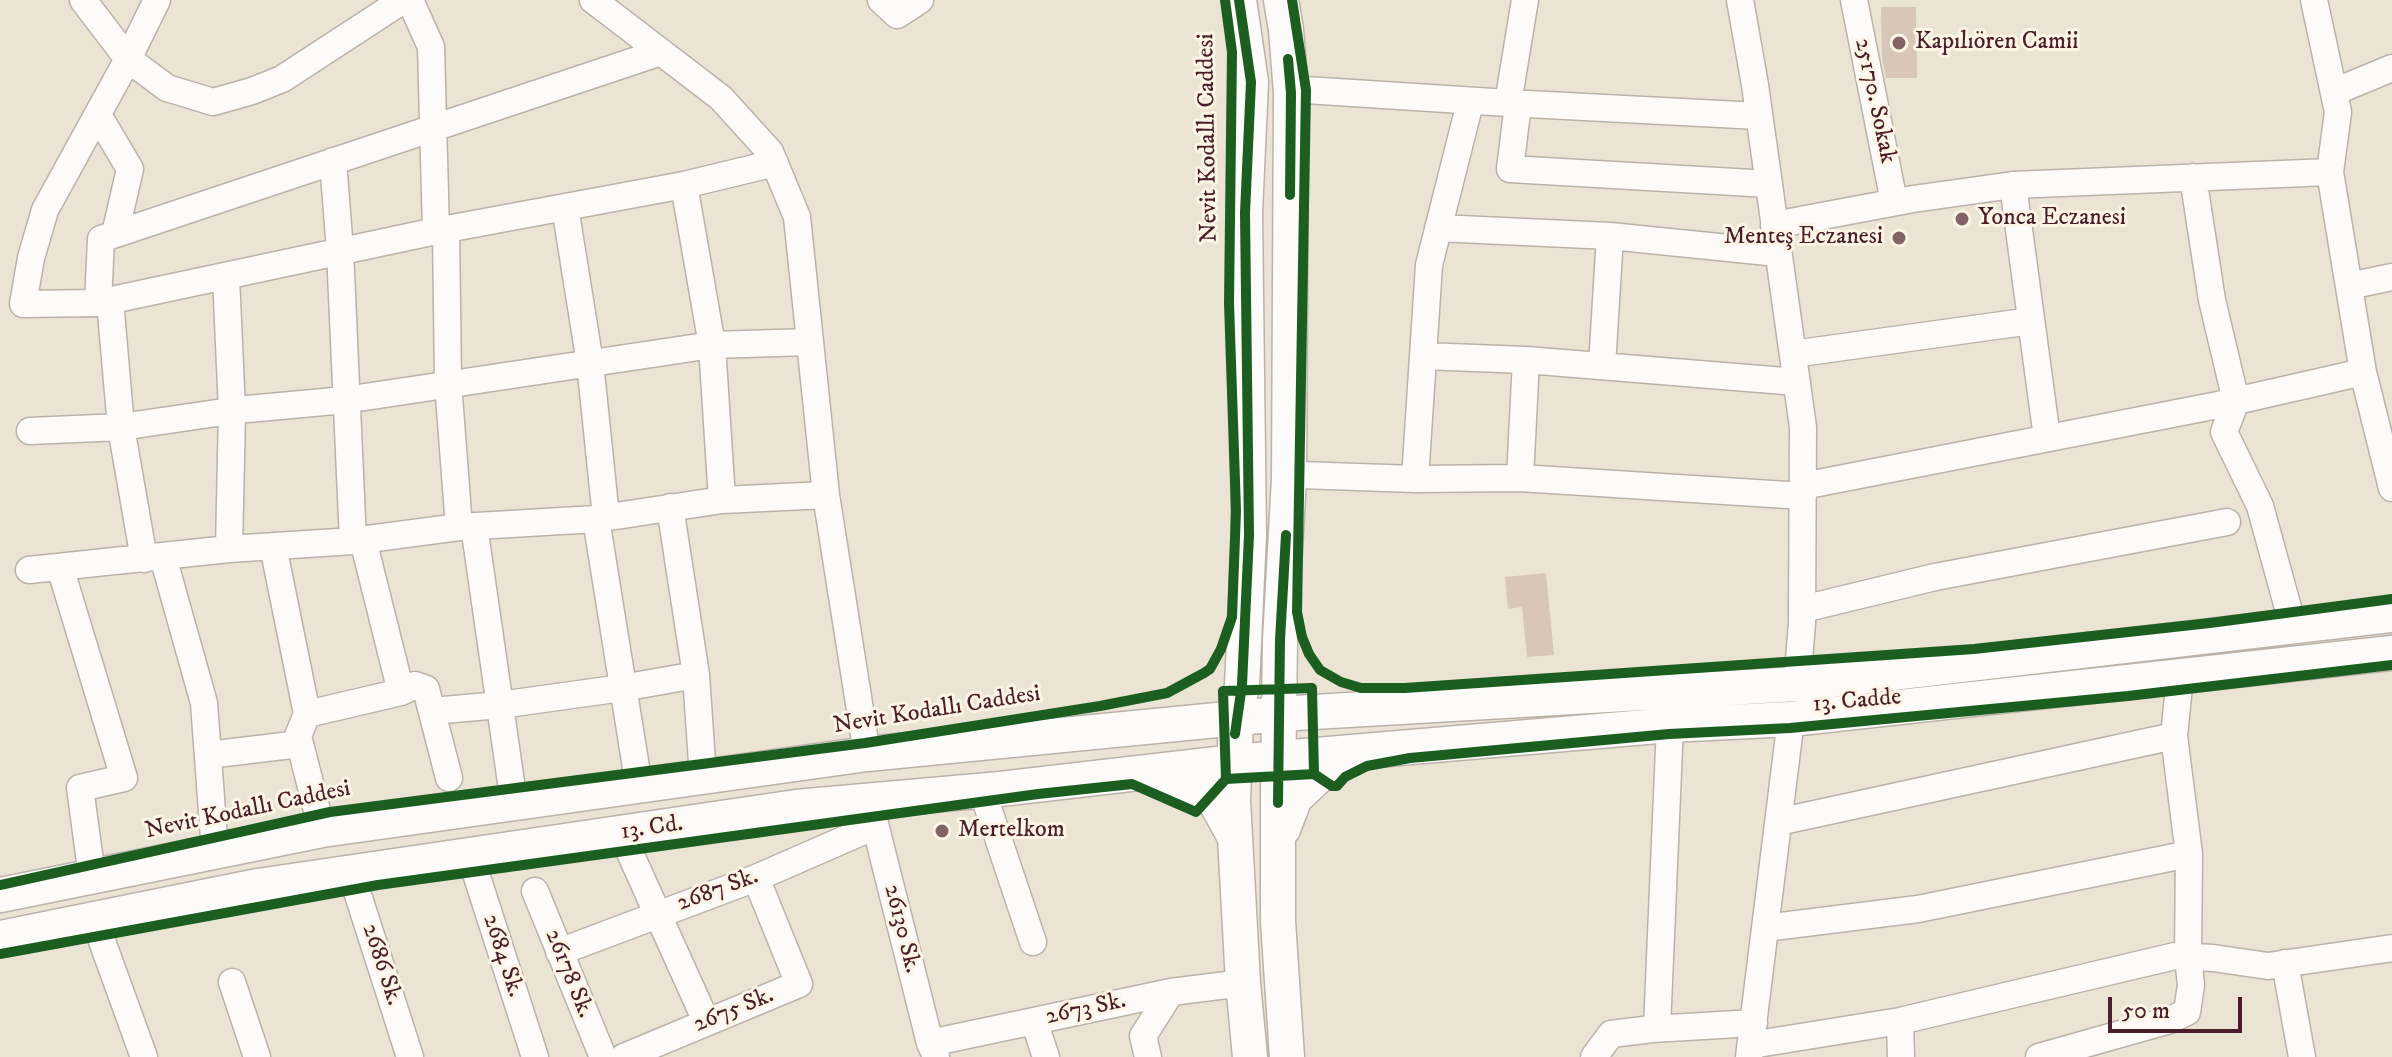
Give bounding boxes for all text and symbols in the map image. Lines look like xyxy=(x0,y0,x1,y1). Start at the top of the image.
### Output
place label: Kapılıören Camii xyxy=(1915,29,2078,57)
street label: Nevit Kodallı Caddesi xyxy=(1193,33,1225,243)
marker: Kapılıören Camii xyxy=(1890,34,1908,52)
street label: 25170. Sokak xyxy=(1847,36,1901,166)
place label: Yonca Eczanesi xyxy=(1978,205,2126,233)
marker: Yonca Eczanesi xyxy=(1953,210,1971,228)
place label: Menteş Eczanesi xyxy=(1724,224,1883,252)
marker: Menteş Eczanesi xyxy=(1890,229,1908,247)
street label: Nevit Kodallı Caddesi xyxy=(831,680,1043,742)
street label: 13. Cadde xyxy=(1812,684,1902,720)
street label: Nevit Kodallı Caddesi xyxy=(143,775,353,847)
street label: 13. Cd. xyxy=(619,810,685,848)
place label: Mertelkom xyxy=(958,817,1065,845)
marker: Mertelkom xyxy=(933,822,951,840)
street label: 2687 Sk. xyxy=(673,863,763,919)
street label: 26130 Sk. xyxy=(876,882,926,976)
street label: 2684 Sk. xyxy=(475,911,529,1001)
street label: 2686 Sk. xyxy=(354,921,408,1009)
street label: 26178 Sk. xyxy=(537,926,599,1022)
scale bar xyxy=(2112,981,2246,1031)
street label: 2675 Sk. xyxy=(690,982,778,1040)
street label: 2673 Sk. xyxy=(1043,987,1129,1033)
text: 50 m xyxy=(2122,996,2170,1026)

